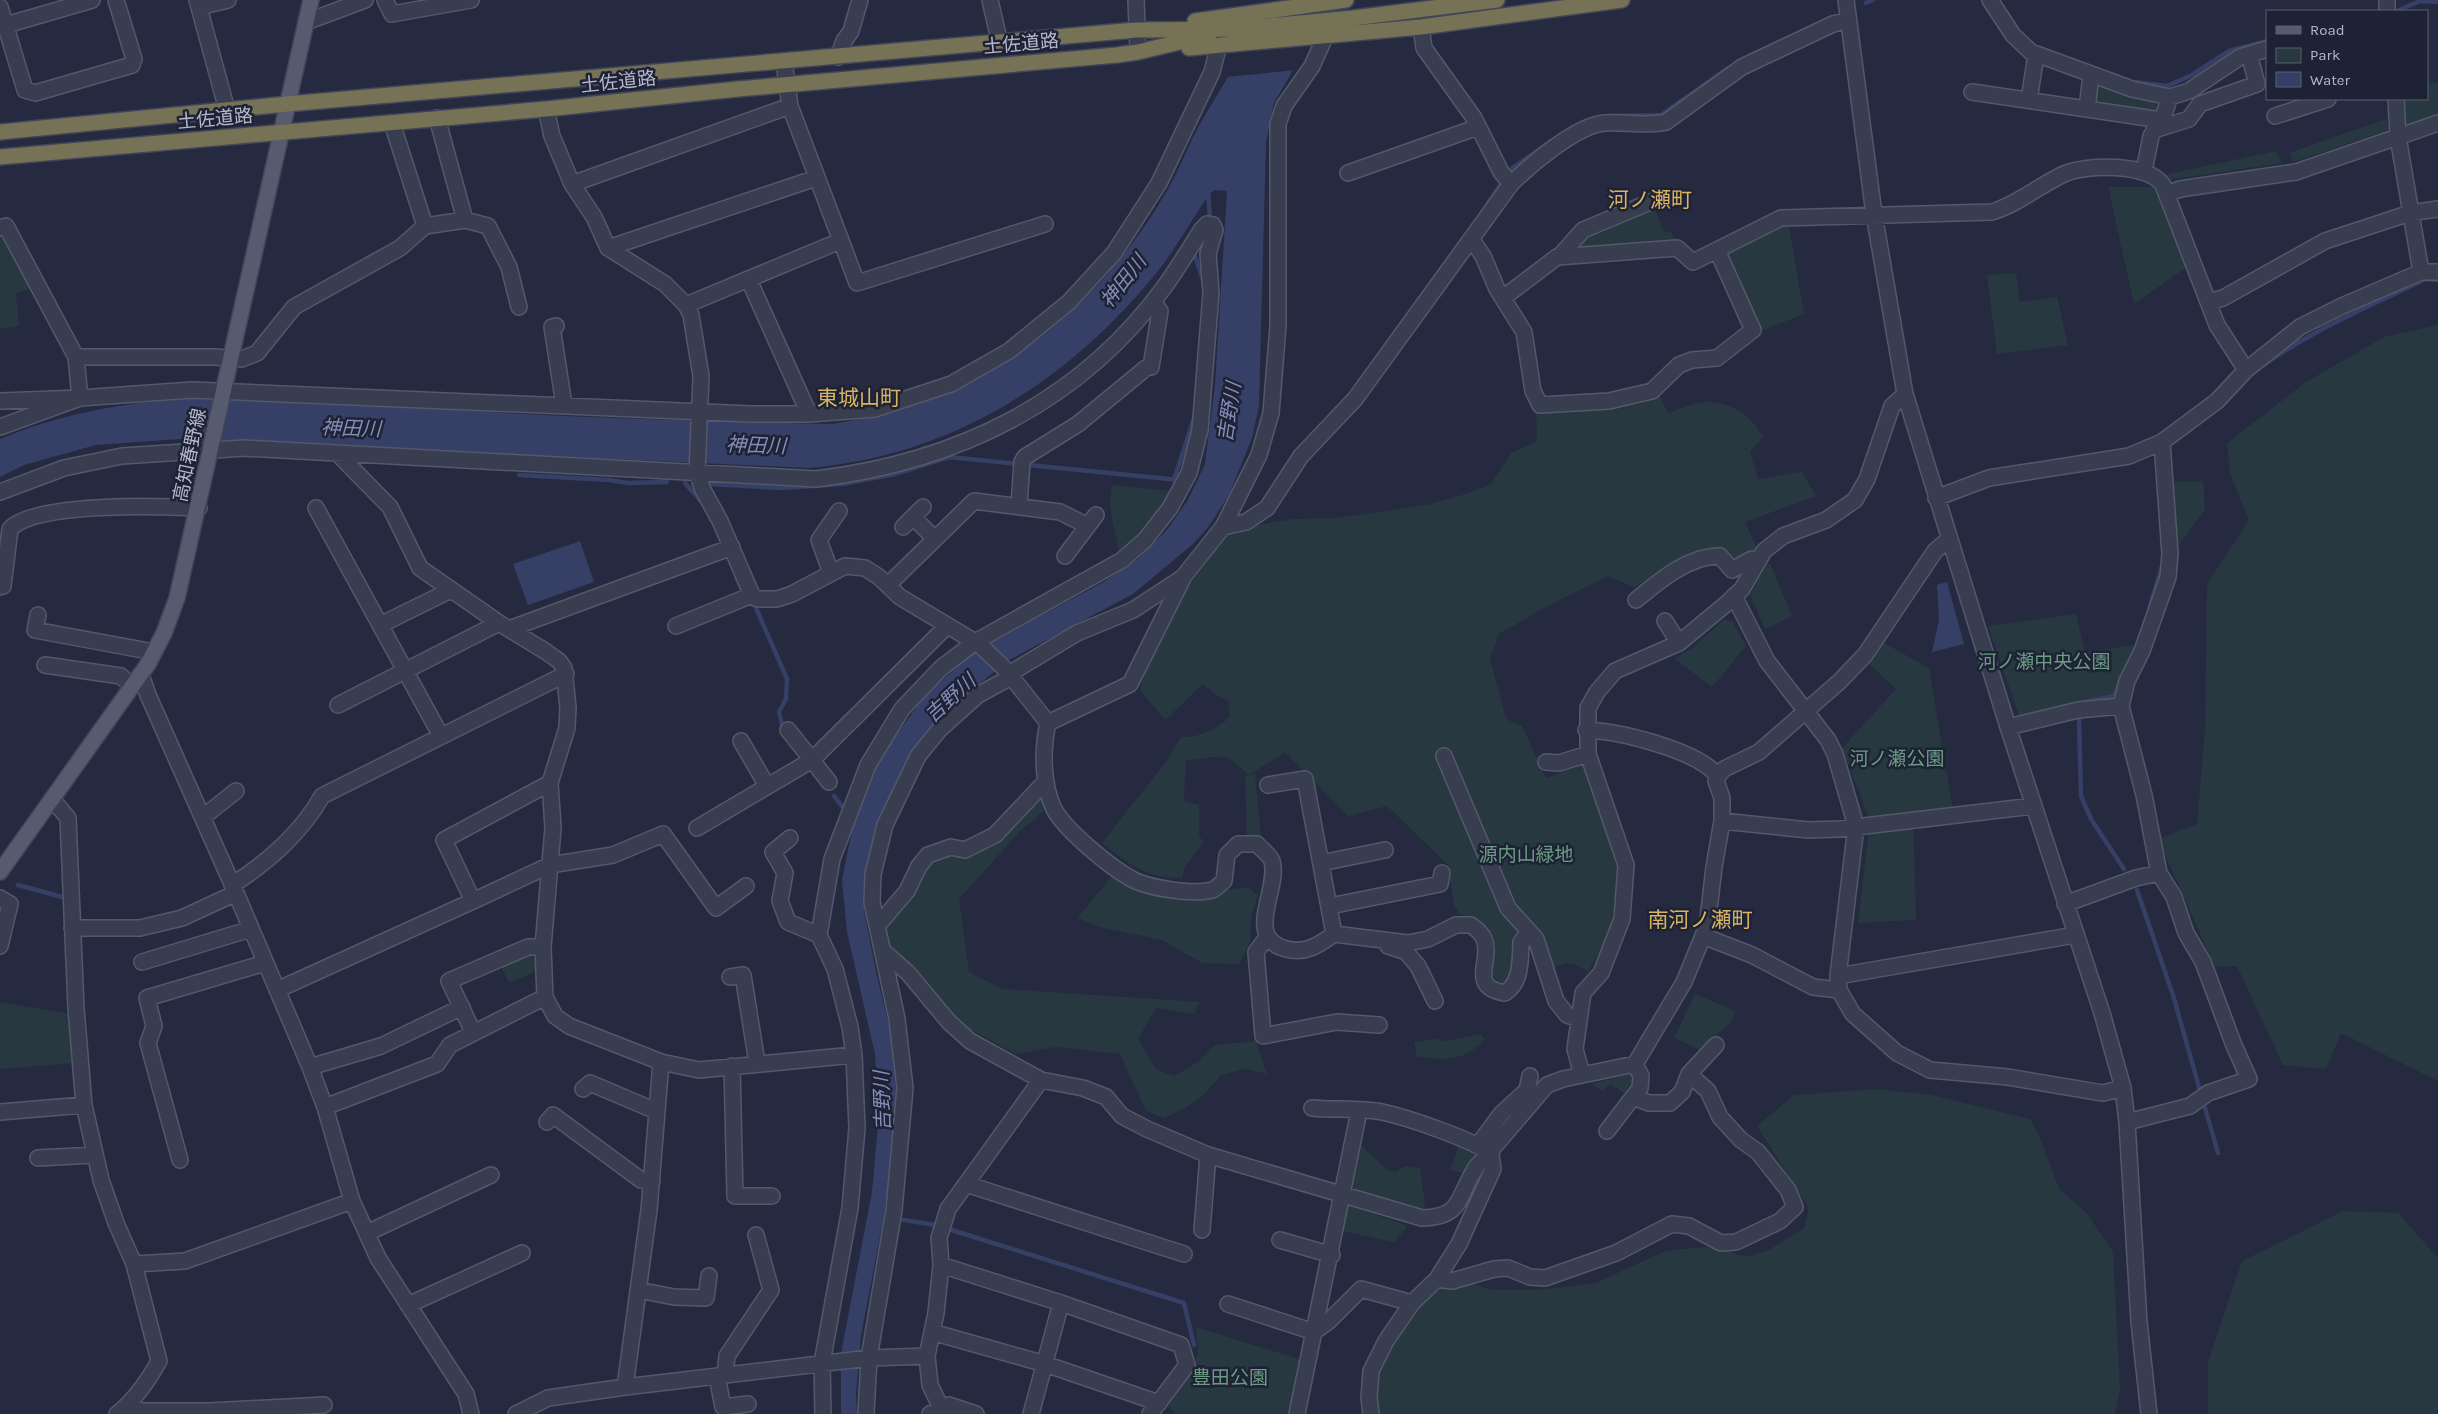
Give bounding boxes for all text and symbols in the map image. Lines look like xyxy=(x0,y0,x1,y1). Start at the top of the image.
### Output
legend xyxy=(2266,10,2428,100)
text: Road xyxy=(2310,21,2345,39)
street label: 土佐道路 xyxy=(982,30,1060,58)
text: Park xyxy=(2310,46,2340,64)
street label: 土佐道路 xyxy=(579,67,657,97)
text: Water xyxy=(2310,71,2351,89)
street label: 土佐道路 xyxy=(176,105,254,133)
district label: 河ノ瀬町 xyxy=(1608,188,1692,212)
water label: 神田川 xyxy=(1096,249,1152,312)
water label: 吉野川 xyxy=(1213,379,1246,444)
district label: 東城山町 xyxy=(817,386,901,410)
street label: 高知春野線 xyxy=(169,406,211,504)
water label: 神田川 xyxy=(321,416,383,441)
water label: 神田川 xyxy=(726,433,788,458)
park label: 河ノ瀬中央公園 xyxy=(1977,651,2111,673)
water label: 吉野川 xyxy=(920,668,982,727)
park label: 河ノ瀬公園 xyxy=(1849,748,1945,770)
park label: 源内山緑地 xyxy=(1478,844,1574,866)
district label: 南河ノ瀬町 xyxy=(1648,908,1753,932)
water label: 吉野川 xyxy=(870,1069,895,1131)
park label: 豊田公園 xyxy=(1192,1367,1268,1389)

